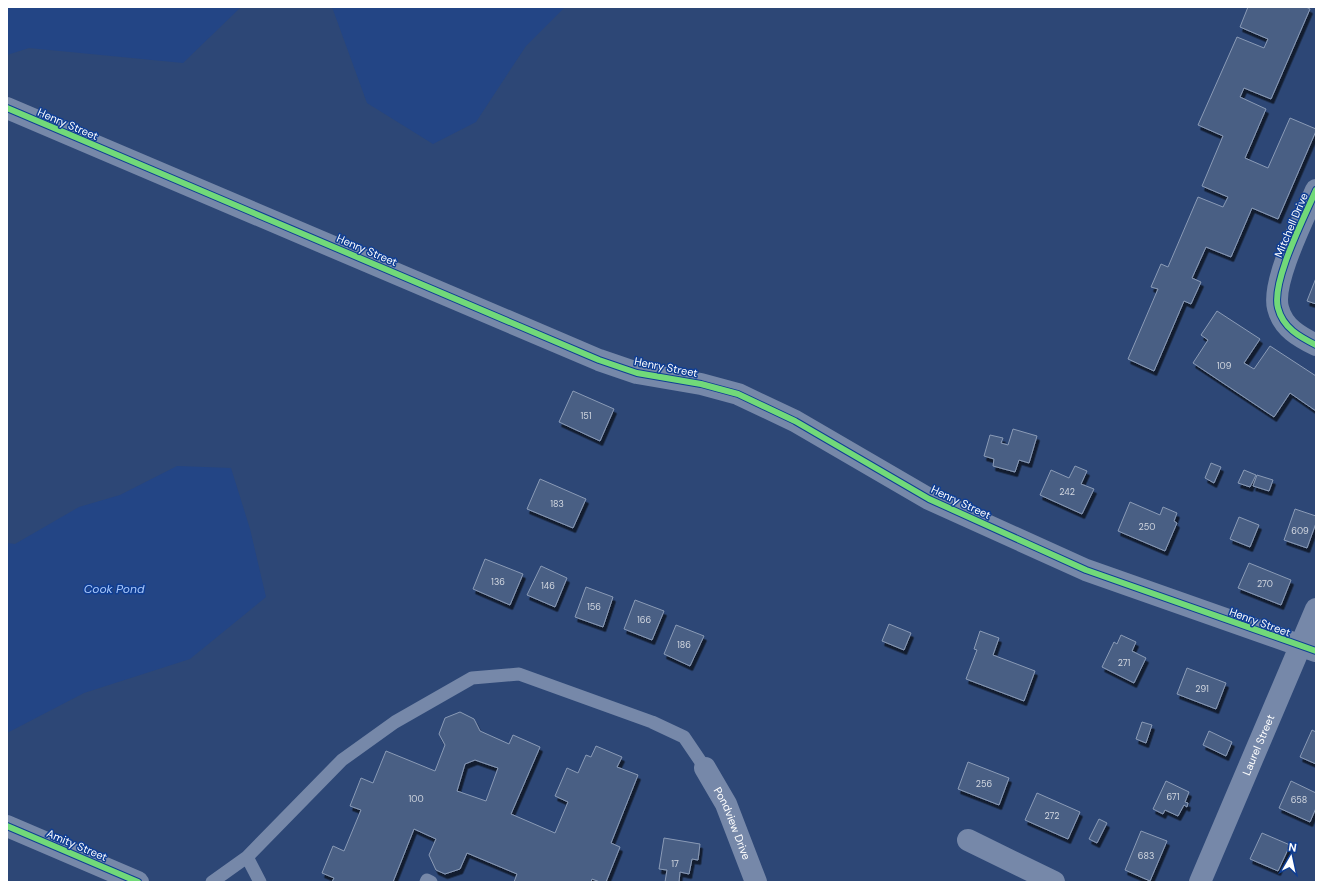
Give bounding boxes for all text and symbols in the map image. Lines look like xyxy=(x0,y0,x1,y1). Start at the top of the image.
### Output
street label: Henry Street xyxy=(36,105,100,143)
street label: Mitchell Drive xyxy=(1271,191,1311,259)
street label: Henry Street xyxy=(335,231,399,269)
street label: Henry Street xyxy=(633,354,699,380)
house number: 109 xyxy=(1217,360,1232,372)
house number: 151 xyxy=(580,410,592,422)
street label: Henry Street xyxy=(929,482,993,522)
house number: 242 xyxy=(1059,486,1075,498)
house number: 183 xyxy=(550,498,564,510)
house number: 250 xyxy=(1139,521,1155,533)
house number: 609 xyxy=(1291,525,1309,537)
house number: 136 xyxy=(491,576,505,588)
house number: 270 xyxy=(1257,578,1273,590)
house number: 146 xyxy=(541,580,555,592)
water label: Cook Pond xyxy=(84,581,145,597)
house number: 156 xyxy=(587,601,601,613)
street label: Henry Street xyxy=(1227,604,1293,640)
house number: 166 xyxy=(637,614,651,626)
house number: 186 xyxy=(677,639,691,651)
house number: 271 xyxy=(1118,657,1131,669)
house number: 291 xyxy=(1195,683,1209,695)
street label: Laurel Street xyxy=(1239,712,1277,777)
house number: 256 xyxy=(976,778,993,790)
street label: Pondview Drive xyxy=(711,784,754,862)
house number: 671 xyxy=(1166,791,1180,803)
house number: 100 xyxy=(408,793,424,805)
house number: 658 xyxy=(1291,794,1307,806)
house number: 272 xyxy=(1045,810,1059,822)
street label: Amity Street xyxy=(45,826,109,864)
north arrow xyxy=(1271,837,1311,877)
text: N xyxy=(1288,840,1298,855)
house number: 683 xyxy=(1138,850,1154,862)
house number: 17 xyxy=(671,858,679,870)

